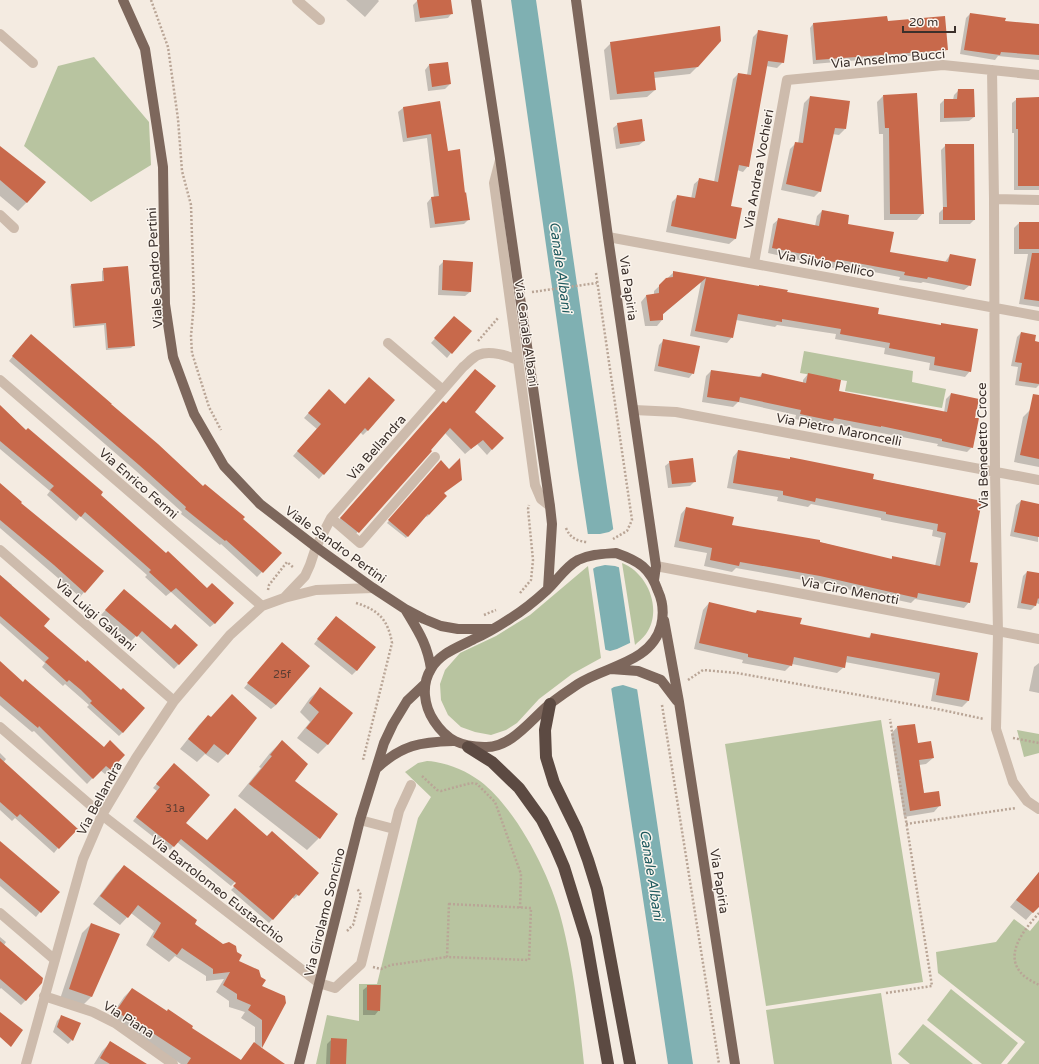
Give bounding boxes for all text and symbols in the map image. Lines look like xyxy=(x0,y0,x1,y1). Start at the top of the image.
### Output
scale bar xyxy=(903,8,955,34)
text: 20 m xyxy=(909,15,938,29)
street label: Via Anselmo Bucci xyxy=(830,46,946,72)
street label: Via Andrea Vochieri xyxy=(741,108,777,230)
street label: Viale Sandro Pertini xyxy=(144,207,166,329)
water label: Canale Albani xyxy=(546,221,576,315)
street label: Via Silvio Pellico xyxy=(776,247,876,281)
street label: Via Papiria xyxy=(616,255,640,322)
street label: Via Canale Albani xyxy=(511,279,541,388)
street label: Via Benedetto Croce xyxy=(974,382,992,510)
street label: Via Pietro Maroncelli xyxy=(775,410,903,450)
street label: Via Bellandra xyxy=(344,412,409,484)
street label: Via Enrico Fermi xyxy=(95,445,181,523)
street label: Viale Sandro Pertini xyxy=(282,503,389,587)
street label: Via Ciro Menotti xyxy=(799,574,900,608)
street label: Via Luigi Galvani xyxy=(52,576,139,655)
house number: 25f xyxy=(273,668,292,681)
street label: Via Bellandra xyxy=(74,759,126,838)
house number: 31a xyxy=(165,802,185,815)
water label: Canale Albani xyxy=(636,829,667,923)
street label: Via Bartolomeo Eustacchio xyxy=(147,832,288,947)
street label: Via Girolamo Soncino xyxy=(301,846,349,978)
street label: Via Papiria xyxy=(706,848,732,915)
street label: Via Piana xyxy=(100,998,157,1042)

